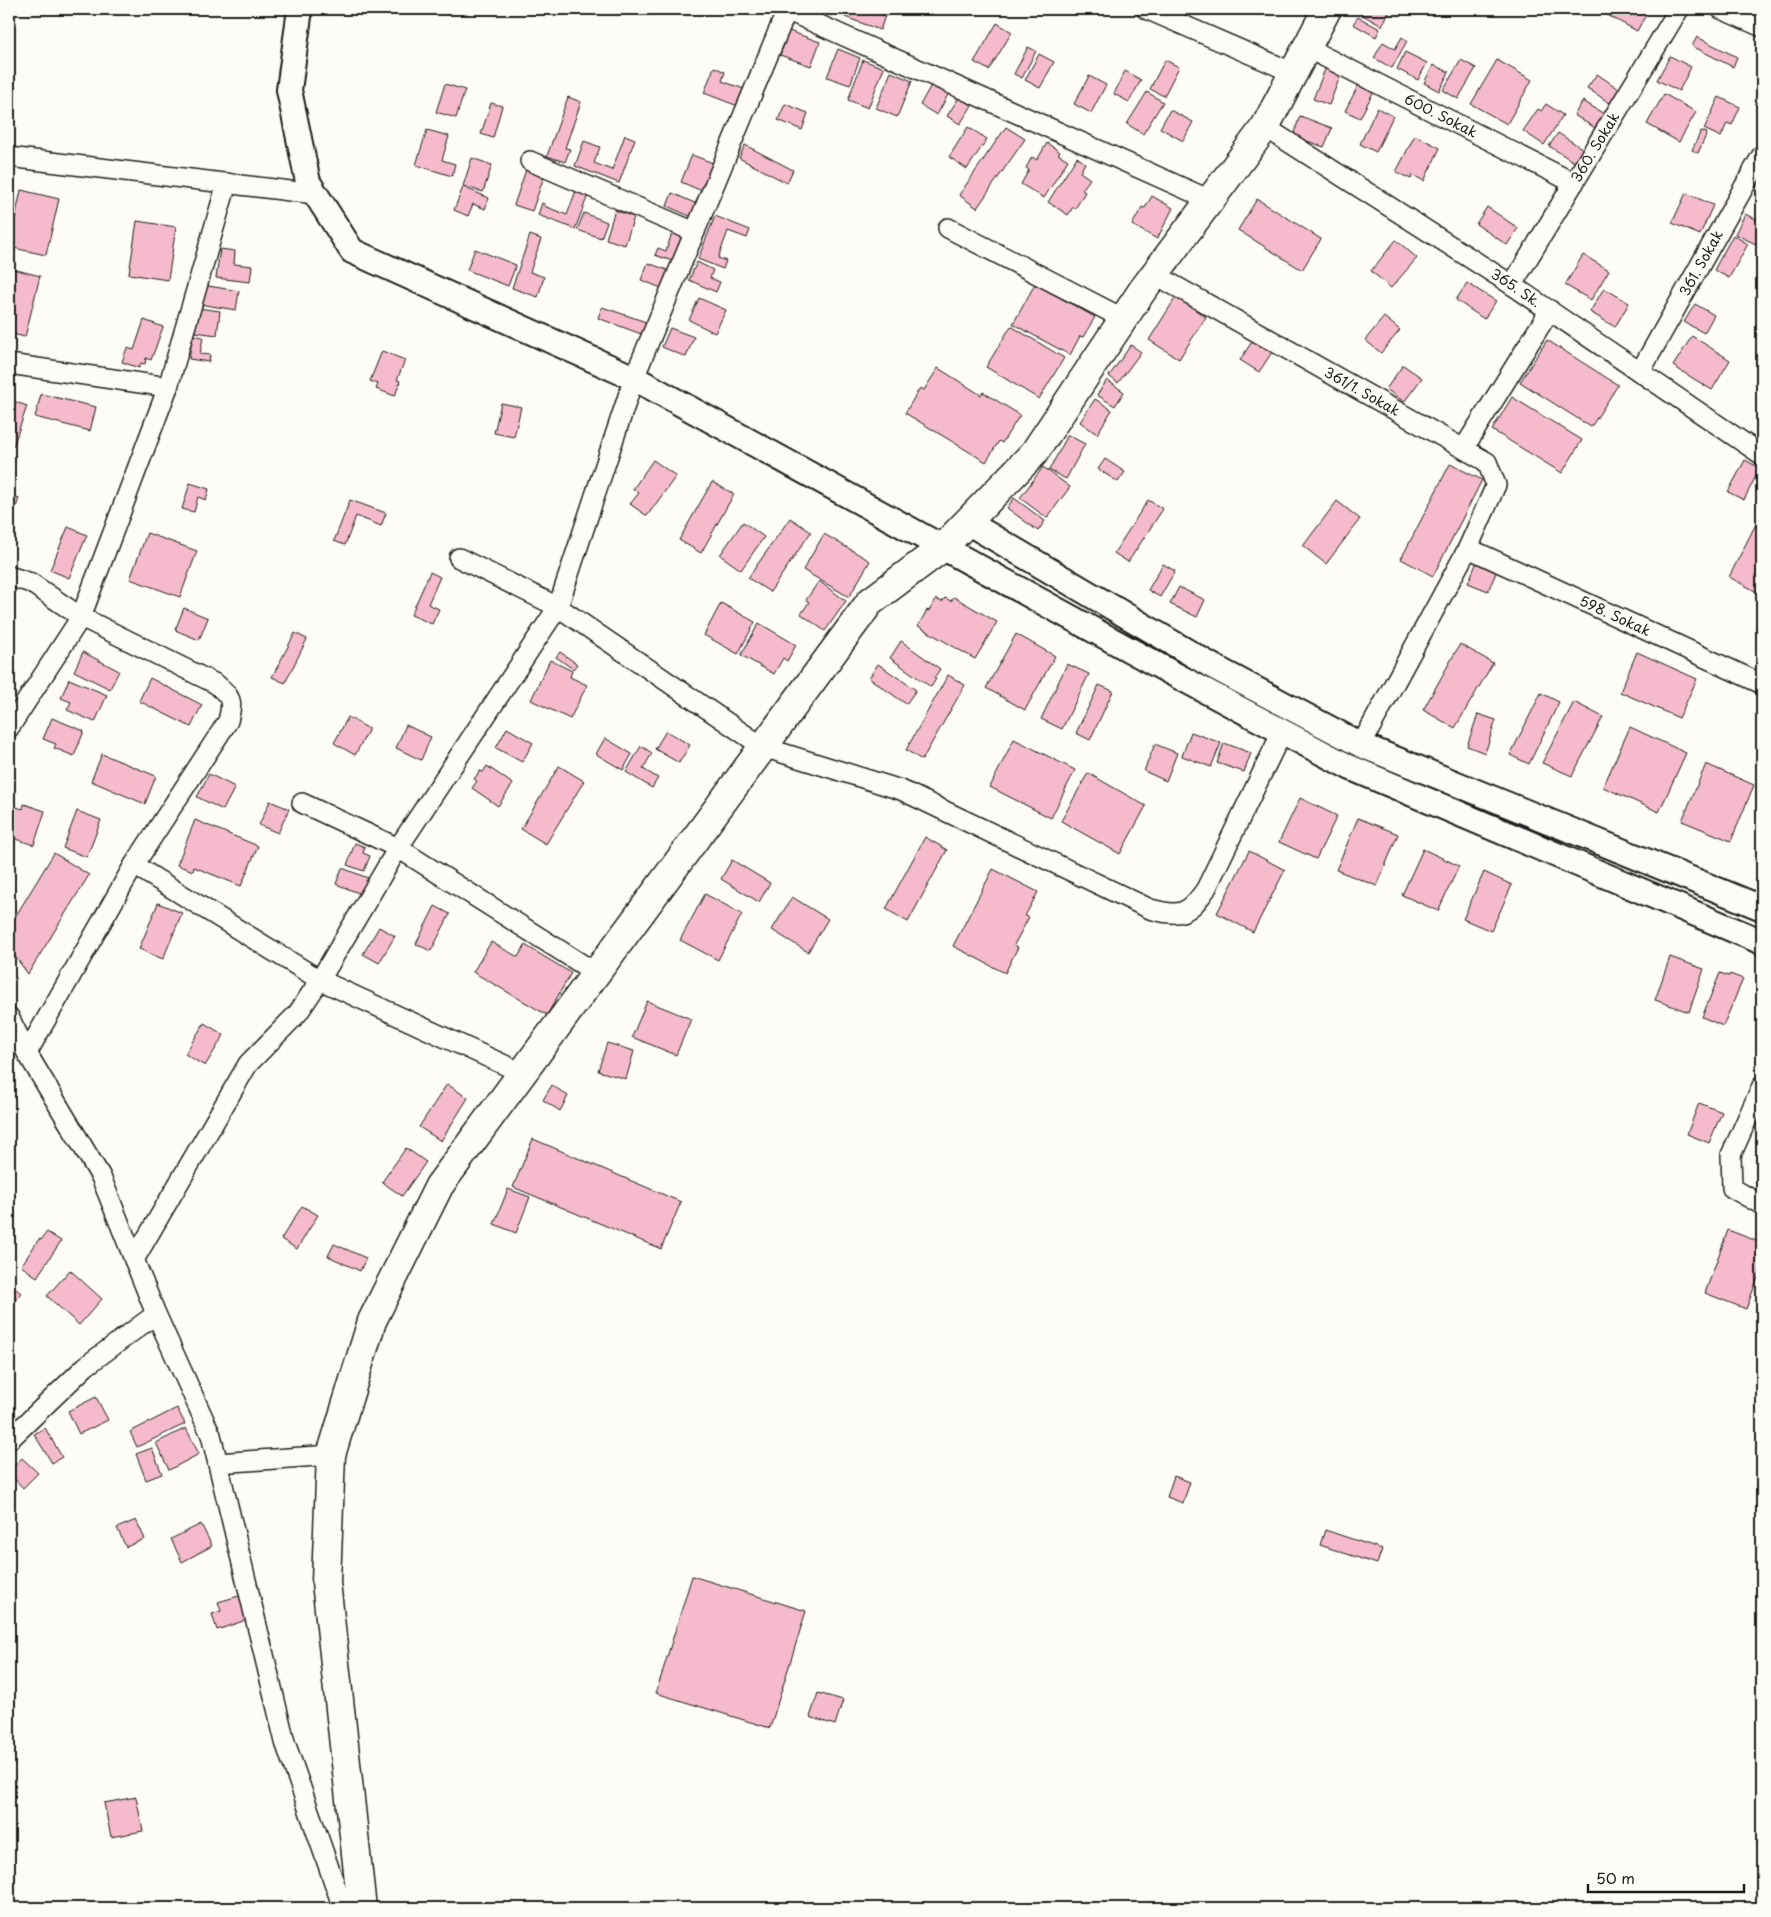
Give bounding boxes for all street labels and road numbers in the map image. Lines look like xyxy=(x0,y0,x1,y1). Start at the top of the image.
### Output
street label: 600. Sokak xyxy=(1401,88,1481,142)
street label: 360. Sokak xyxy=(1566,108,1624,186)
street label: 361. Sokak xyxy=(1674,226,1728,300)
street label: 365. Sk. xyxy=(1487,263,1546,312)
street label: 361/1. Sokak xyxy=(1321,361,1404,421)
street label: 598. Sokak xyxy=(1576,590,1654,641)

